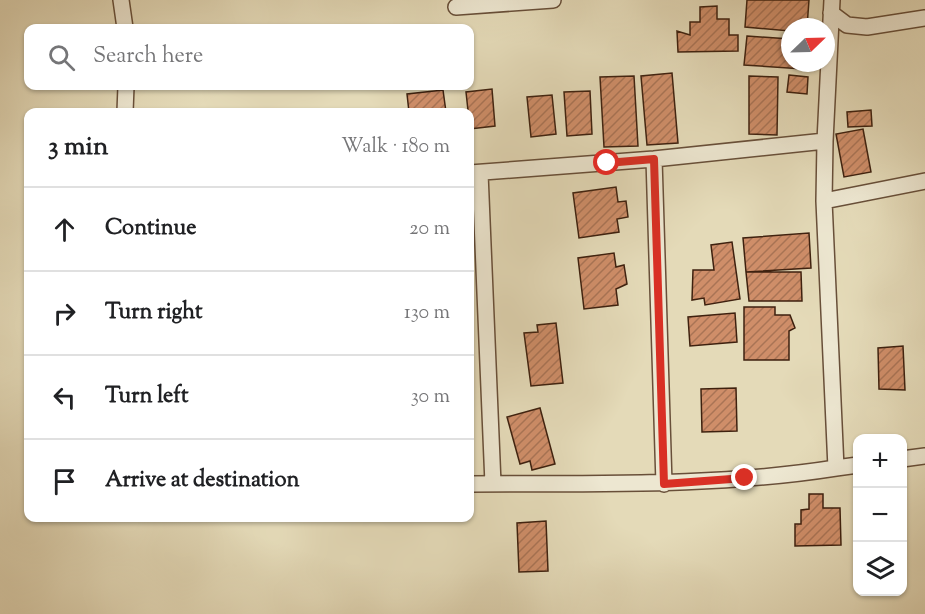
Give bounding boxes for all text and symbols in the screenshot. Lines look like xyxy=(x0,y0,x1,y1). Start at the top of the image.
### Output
north arrow xyxy=(781,18,835,72)
search box xyxy=(24,24,474,90)
icon: search xyxy=(45,41,78,74)
text: Search here xyxy=(93,41,203,73)
text: 3 min xyxy=(48,129,108,166)
text: Walk · 180 m xyxy=(341,133,450,162)
route start xyxy=(593,149,619,175)
icon: ahead xyxy=(48,213,81,246)
text: Continue xyxy=(105,213,196,245)
text: 20 m xyxy=(409,215,450,244)
icon: right xyxy=(48,297,81,330)
text: Turn right xyxy=(105,297,202,329)
text: 130 m xyxy=(404,299,450,328)
icon: left xyxy=(48,381,81,414)
text: Turn left xyxy=(105,381,188,413)
text: 30 m xyxy=(411,383,450,412)
map controls xyxy=(853,434,907,596)
button: + xyxy=(853,434,907,488)
route end xyxy=(731,464,757,490)
icon: arrive xyxy=(48,465,81,498)
text: Arrive at destination xyxy=(105,465,300,497)
button: − xyxy=(853,488,907,542)
button: layers xyxy=(853,542,907,596)

